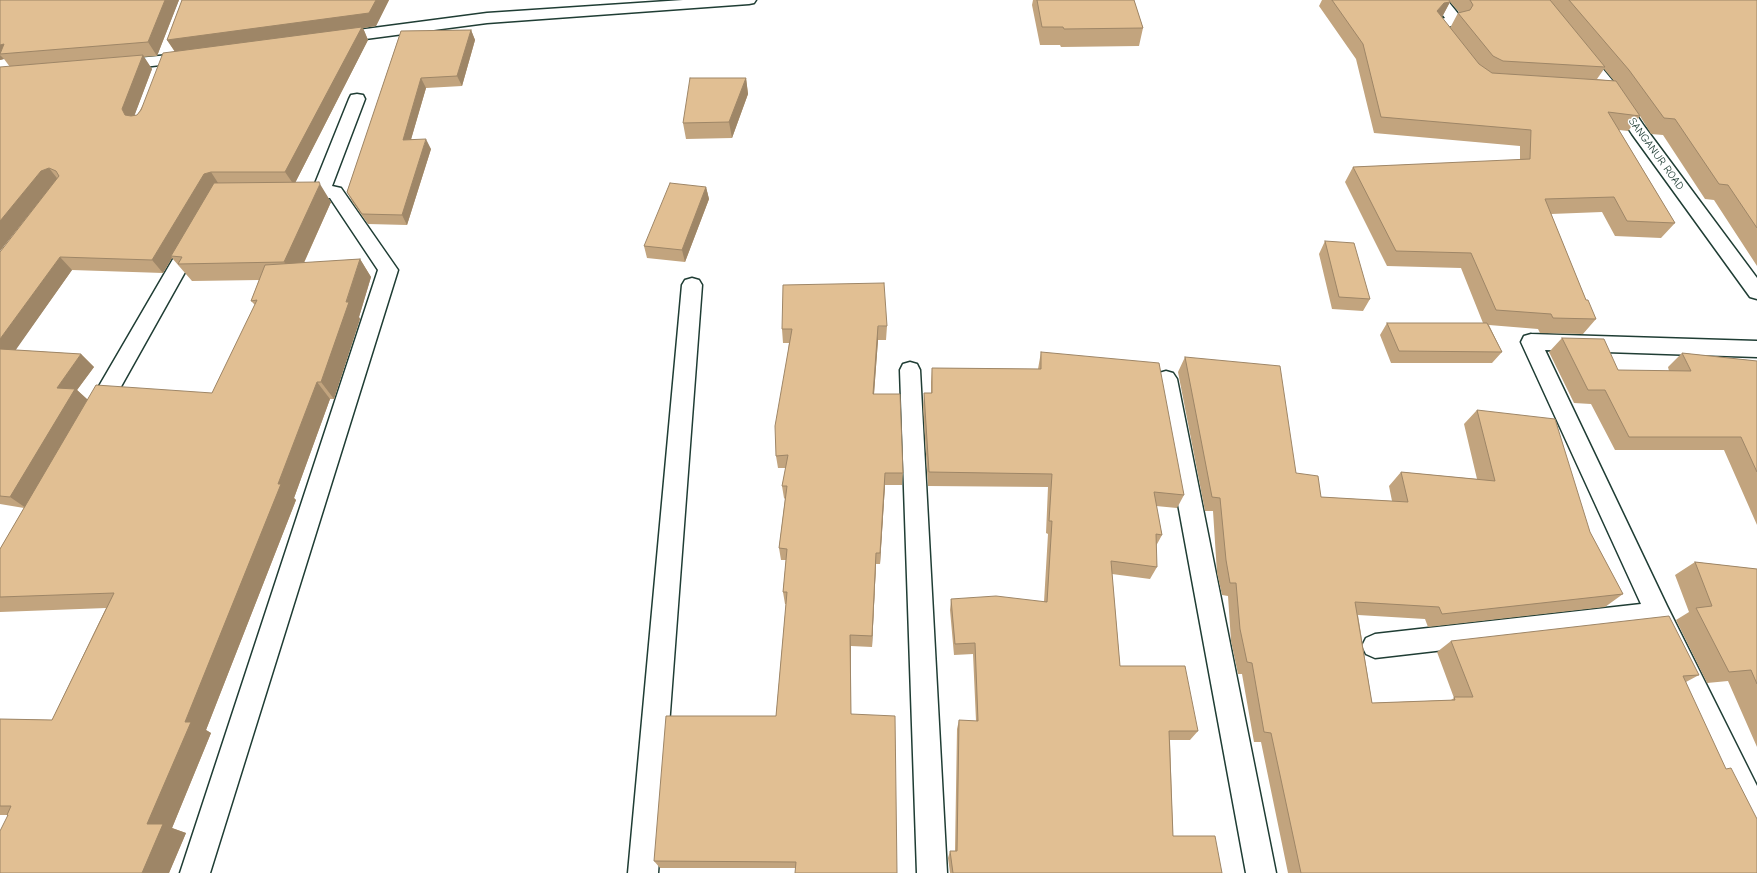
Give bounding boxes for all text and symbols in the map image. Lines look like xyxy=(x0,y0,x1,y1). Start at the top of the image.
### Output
street label: SANGANUR ROAD xyxy=(1625,115,1687,193)

